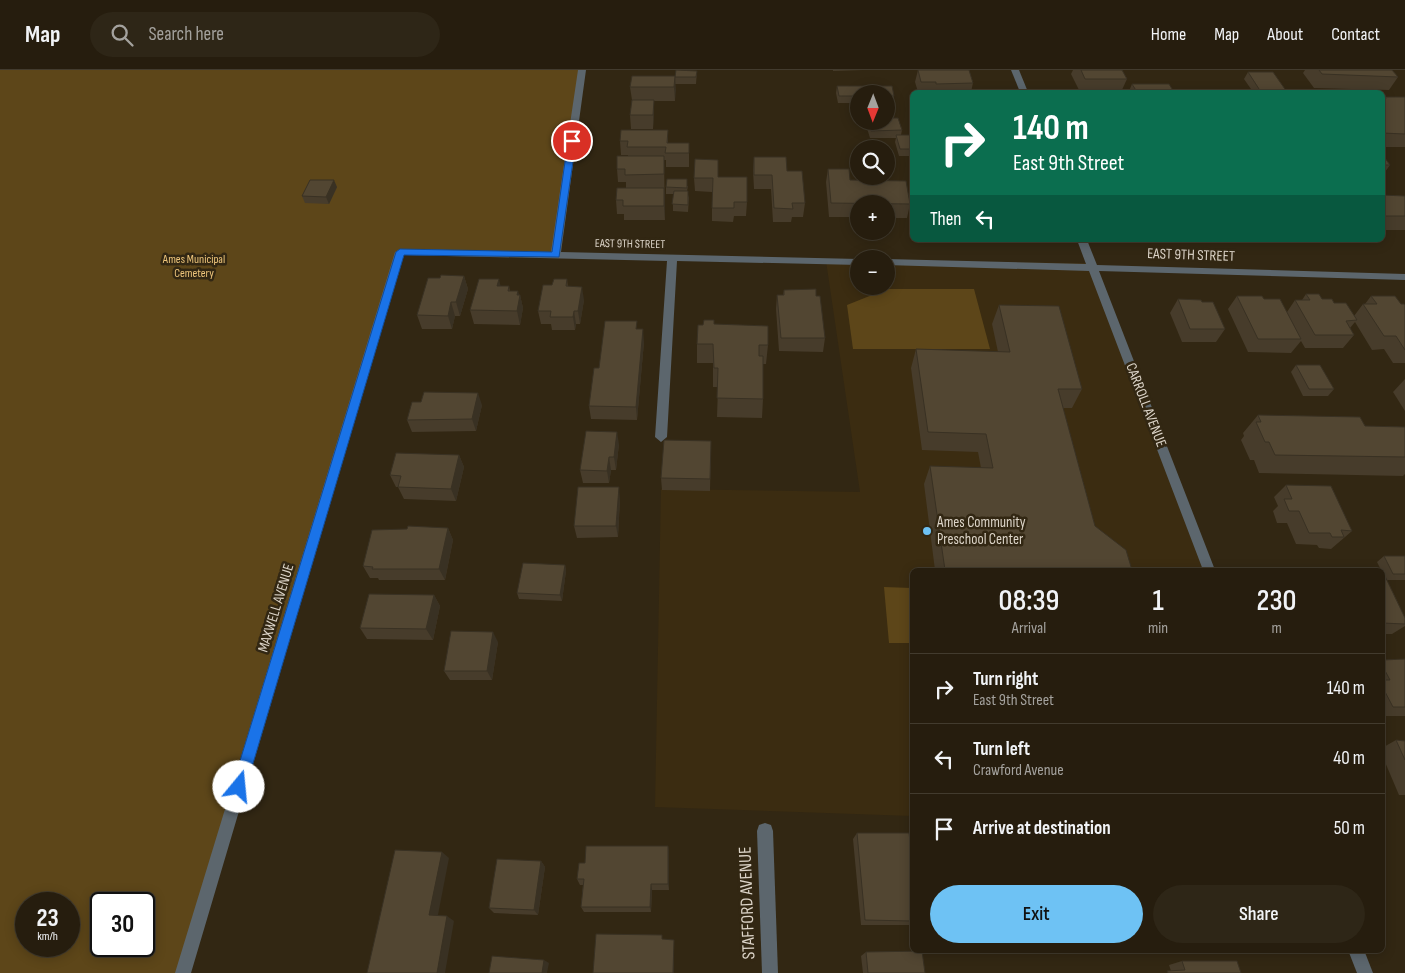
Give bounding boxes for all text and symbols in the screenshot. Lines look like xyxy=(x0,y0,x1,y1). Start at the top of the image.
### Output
search box xyxy=(90,12,440,57)
text: Map xyxy=(25,20,60,49)
icon: search xyxy=(108,21,136,49)
text: Search here xyxy=(148,23,224,46)
text: Home xyxy=(1151,24,1186,45)
text: Map xyxy=(1214,24,1239,45)
text: About xyxy=(1267,24,1303,45)
text: Contact xyxy=(1331,24,1380,45)
north arrow xyxy=(850,85,895,130)
map controls xyxy=(850,85,895,295)
text: 140 m xyxy=(1013,107,1089,150)
icon: right xyxy=(930,110,995,175)
pin xyxy=(551,120,593,162)
icon: arrive xyxy=(558,127,586,155)
button: search xyxy=(850,140,895,185)
text: East 9th Street xyxy=(1013,150,1124,177)
button: + xyxy=(850,195,895,240)
icon: left xyxy=(971,205,999,233)
text: Then xyxy=(930,208,961,231)
street label: EAST 9TH STREET xyxy=(595,236,665,252)
street label: EAST 9TH STREET xyxy=(1147,244,1235,266)
button: − xyxy=(850,250,895,295)
park label: Ames Municipal Cemetery xyxy=(162,252,225,281)
street label: CARROLL AVENUE xyxy=(1121,360,1171,450)
place label: Ames Community Preschool Center xyxy=(936,513,1026,549)
marker: Ames Community Preschool Center xyxy=(921,525,933,537)
street label: MAXWELL AVENUE xyxy=(254,562,298,654)
text: 08:39 xyxy=(999,583,1059,619)
text: 1 xyxy=(1152,583,1164,619)
text: 230 xyxy=(1257,583,1296,619)
text: Arrival xyxy=(1012,619,1046,638)
text: min xyxy=(1148,619,1168,638)
text: m xyxy=(1271,619,1282,638)
text: Turn right xyxy=(973,668,1038,691)
icon: right xyxy=(930,675,958,703)
text: 140 m xyxy=(1327,677,1365,700)
text: East 9th Street xyxy=(973,691,1054,710)
text: Turn left xyxy=(973,738,1030,761)
icon: left xyxy=(930,745,958,773)
text: 40 m xyxy=(1333,747,1365,770)
position arrow xyxy=(212,760,264,812)
text: Crawford Avenue xyxy=(973,761,1064,780)
icon: arrive xyxy=(930,815,958,843)
text: Arrive at destination xyxy=(973,817,1111,840)
text: 50 m xyxy=(1334,817,1365,840)
street label: STAFFORD AVENUE xyxy=(735,846,759,960)
button: Exit xyxy=(930,885,1143,943)
button: Share xyxy=(1153,885,1365,943)
speed limit sign: 30 xyxy=(90,892,155,957)
text: 23 xyxy=(36,903,59,934)
text: km/h xyxy=(37,929,58,944)

